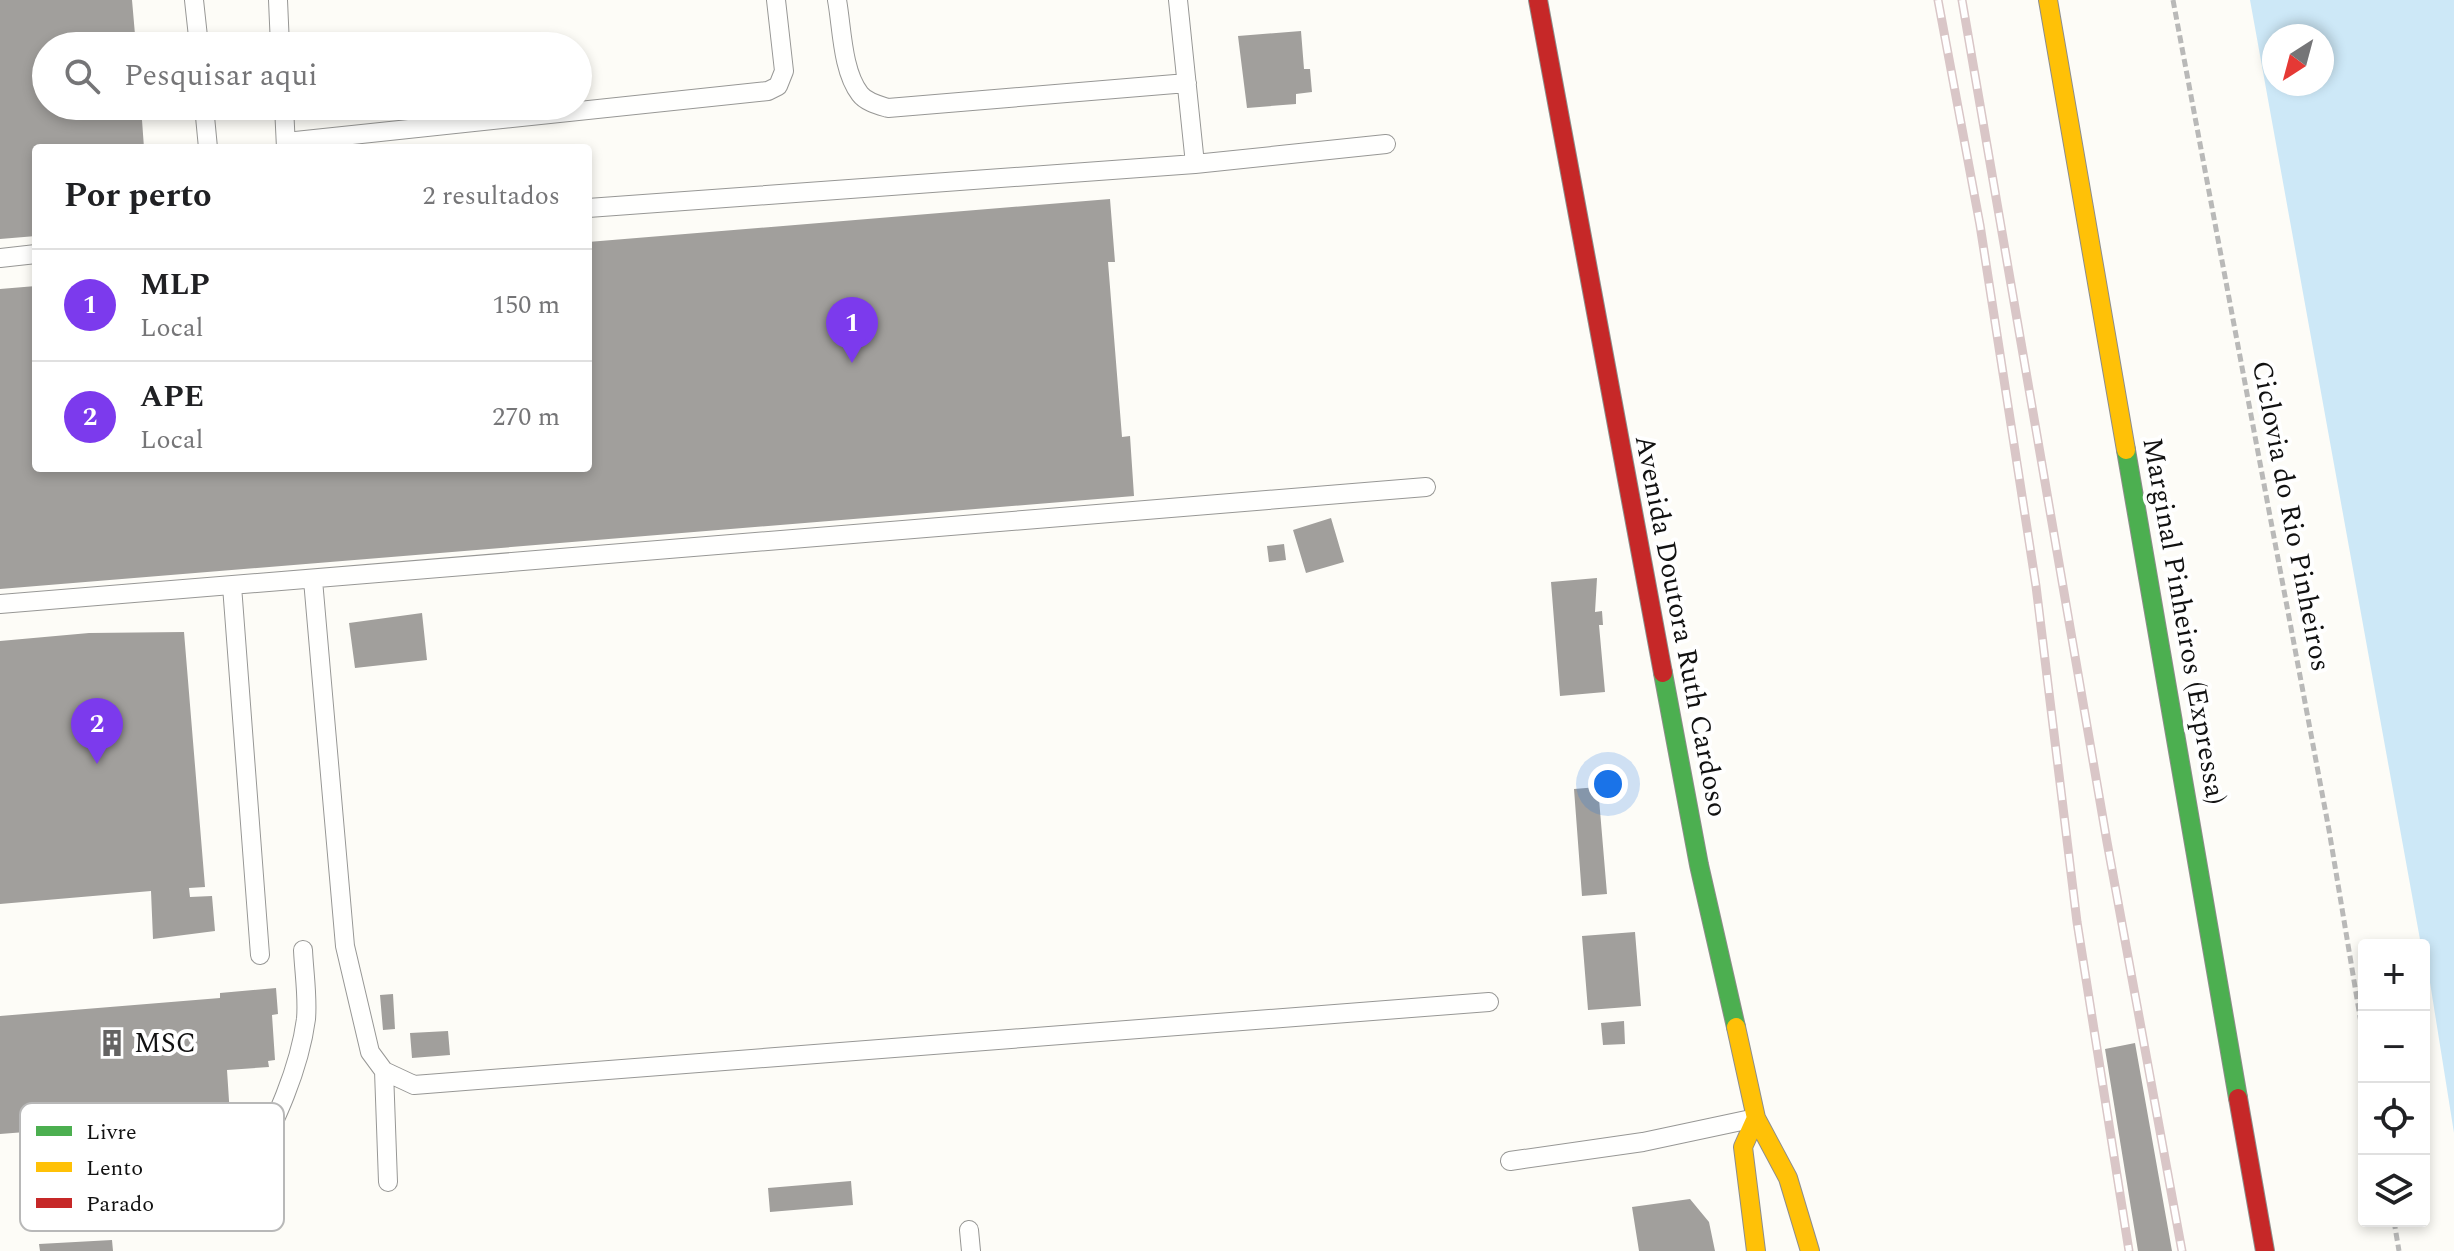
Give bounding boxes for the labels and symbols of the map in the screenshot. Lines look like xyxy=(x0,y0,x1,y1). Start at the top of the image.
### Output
north arrow xyxy=(2262,24,2334,96)
pin: 1 xyxy=(826,297,878,363)
street label: Ciclovia do Rio Pinheiros xyxy=(2240,357,2342,675)
street label: Avenida Doutora Ruth Cardoso xyxy=(1623,431,1739,821)
street label: Marginal Pinheiros (Expressa) xyxy=(2131,434,2237,808)
pin: 2 xyxy=(71,698,123,764)
your location xyxy=(1588,764,1628,804)
place label: MSC xyxy=(134,1022,196,1065)
building icon: MSC xyxy=(97,1028,127,1058)
legend xyxy=(20,1103,284,1231)
text: Livre xyxy=(86,1116,137,1149)
text: Lento xyxy=(86,1152,143,1185)
text: Parado xyxy=(86,1188,154,1221)

